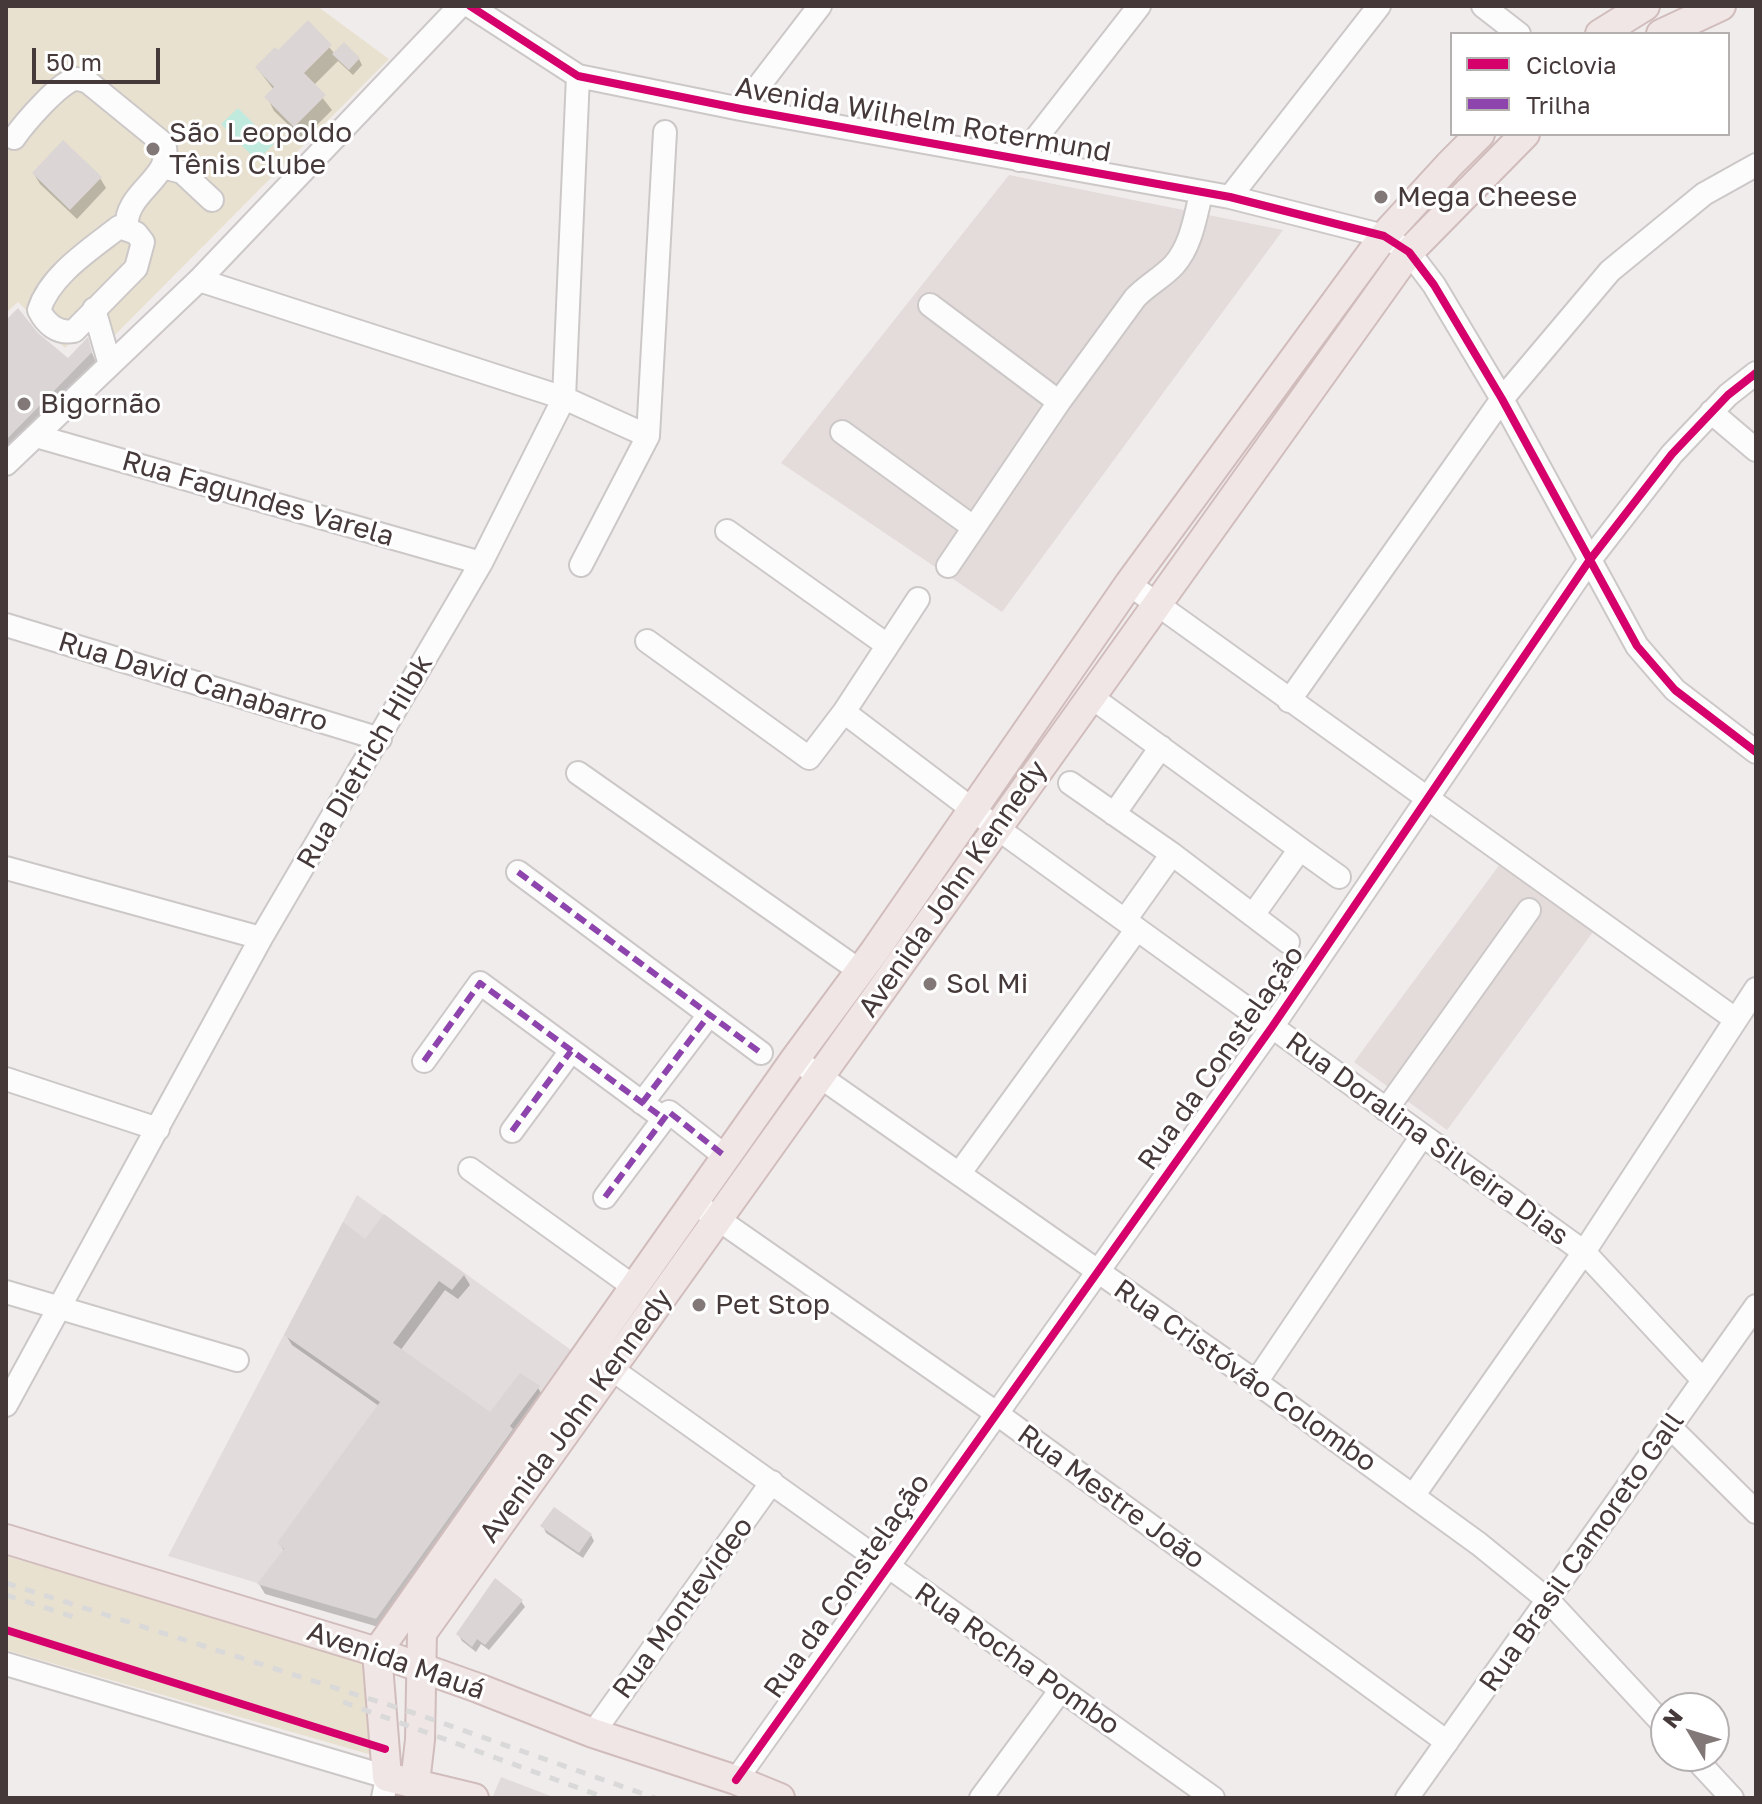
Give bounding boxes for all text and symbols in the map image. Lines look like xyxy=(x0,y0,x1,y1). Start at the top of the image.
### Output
scale bar xyxy=(36,32,164,82)
legend xyxy=(1450,32,1730,136)
text: 50 m xyxy=(46,47,102,76)
text: Ciclovia xyxy=(1526,50,1617,79)
street label: Avenida Wilhelm Rotermund xyxy=(733,70,1113,170)
text: Trilha xyxy=(1526,90,1591,119)
place label: São Leopoldo Tênis Clube xyxy=(169,116,352,182)
marker: São Leopoldo Tênis Clube xyxy=(144,140,162,158)
place label: Mega Cheese xyxy=(1397,180,1577,214)
marker: Mega Cheese xyxy=(1372,188,1390,206)
place label: Bigornão xyxy=(40,387,161,421)
marker: Bigornão xyxy=(15,395,33,413)
street label: Rua Fagundes Varela xyxy=(118,444,398,554)
street label: Rua David Canabarro xyxy=(54,625,332,739)
street label: Rua Dietrich Hilbk xyxy=(290,649,440,875)
street label: Avenida John Kennedy xyxy=(852,754,1054,1024)
street label: Rua da Constelação xyxy=(1131,939,1311,1177)
place label: Sol Mi xyxy=(946,967,1028,1001)
marker: Sol Mi xyxy=(921,975,939,993)
street label: Rua Doralina Silveira Dias xyxy=(1279,1025,1575,1253)
street label: Rua Cristóvão Colombo xyxy=(1107,1273,1383,1479)
street label: Avenida John Kennedy xyxy=(473,1283,679,1549)
place label: Pet Stop xyxy=(715,1288,830,1322)
marker: Pet Stop xyxy=(690,1296,708,1314)
street label: Rua Brasil Camoreto Gall xyxy=(1473,1406,1691,1698)
street label: Rua Mestre João xyxy=(1011,1418,1211,1576)
street label: Rua da Constelação xyxy=(757,1467,937,1705)
street label: Rua Montevideo xyxy=(606,1511,760,1705)
street label: Rua Rocha Pombo xyxy=(908,1576,1126,1742)
street label: Avenida Mauá xyxy=(303,1615,489,1707)
north arrow xyxy=(1650,1692,1730,1772)
text: N xyxy=(1656,1703,1688,1733)

